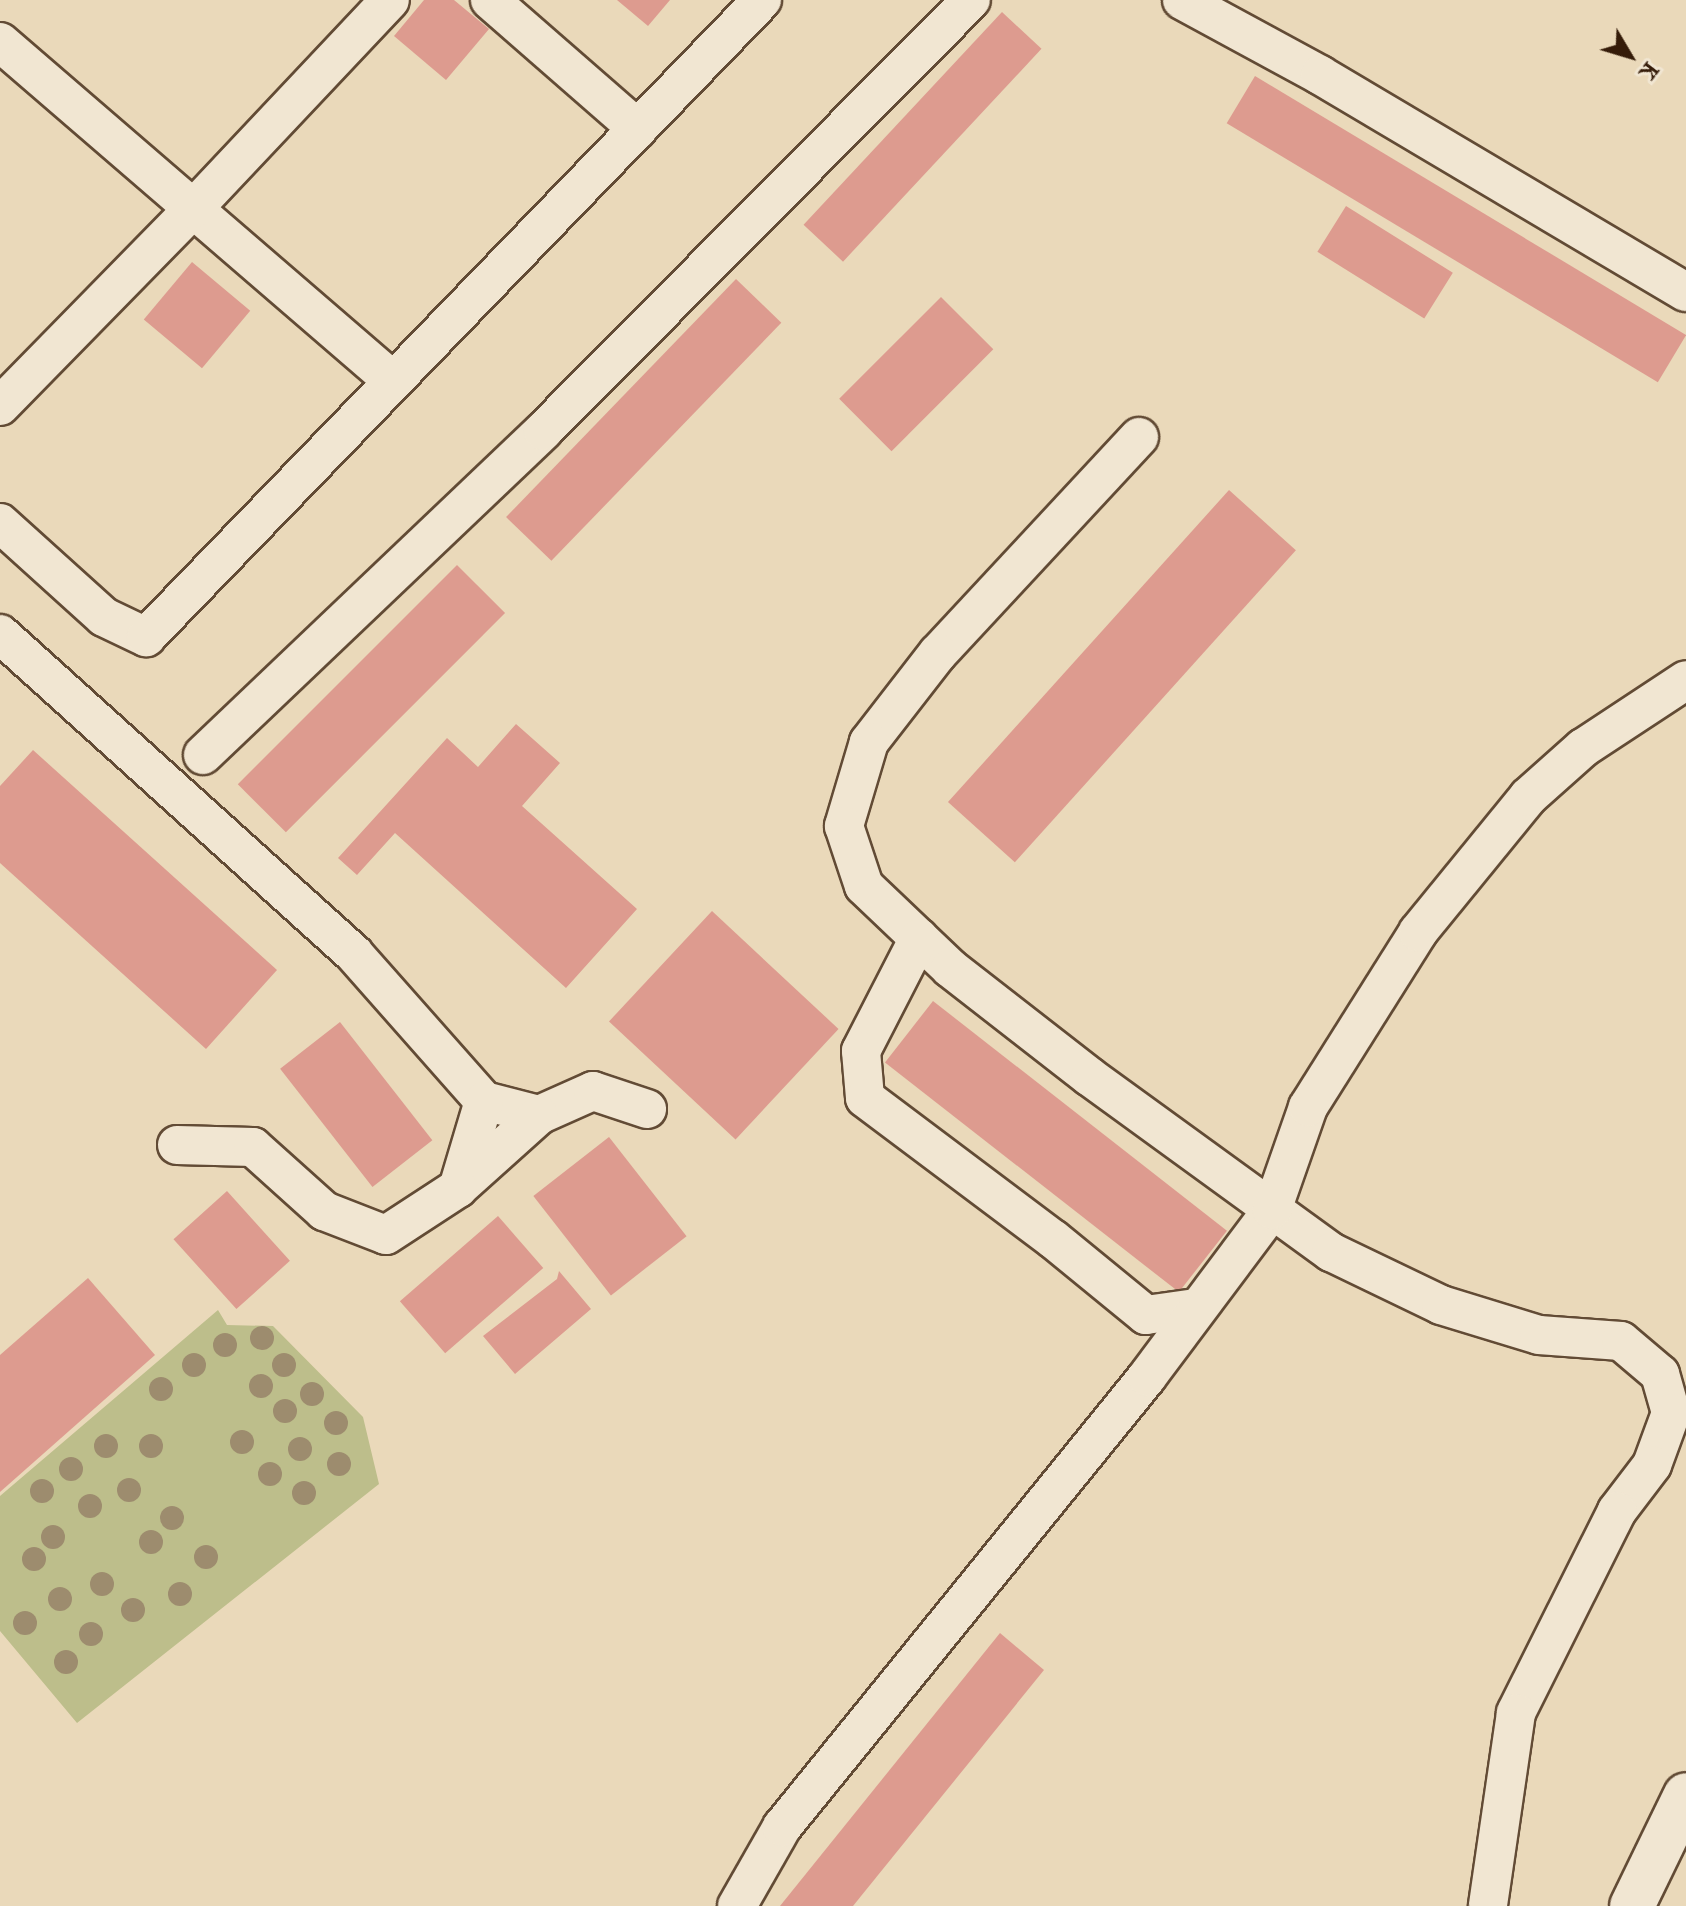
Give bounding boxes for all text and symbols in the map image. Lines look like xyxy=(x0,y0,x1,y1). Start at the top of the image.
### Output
north arrow xyxy=(1590,16,1670,96)
text: K xyxy=(1634,57,1665,86)

